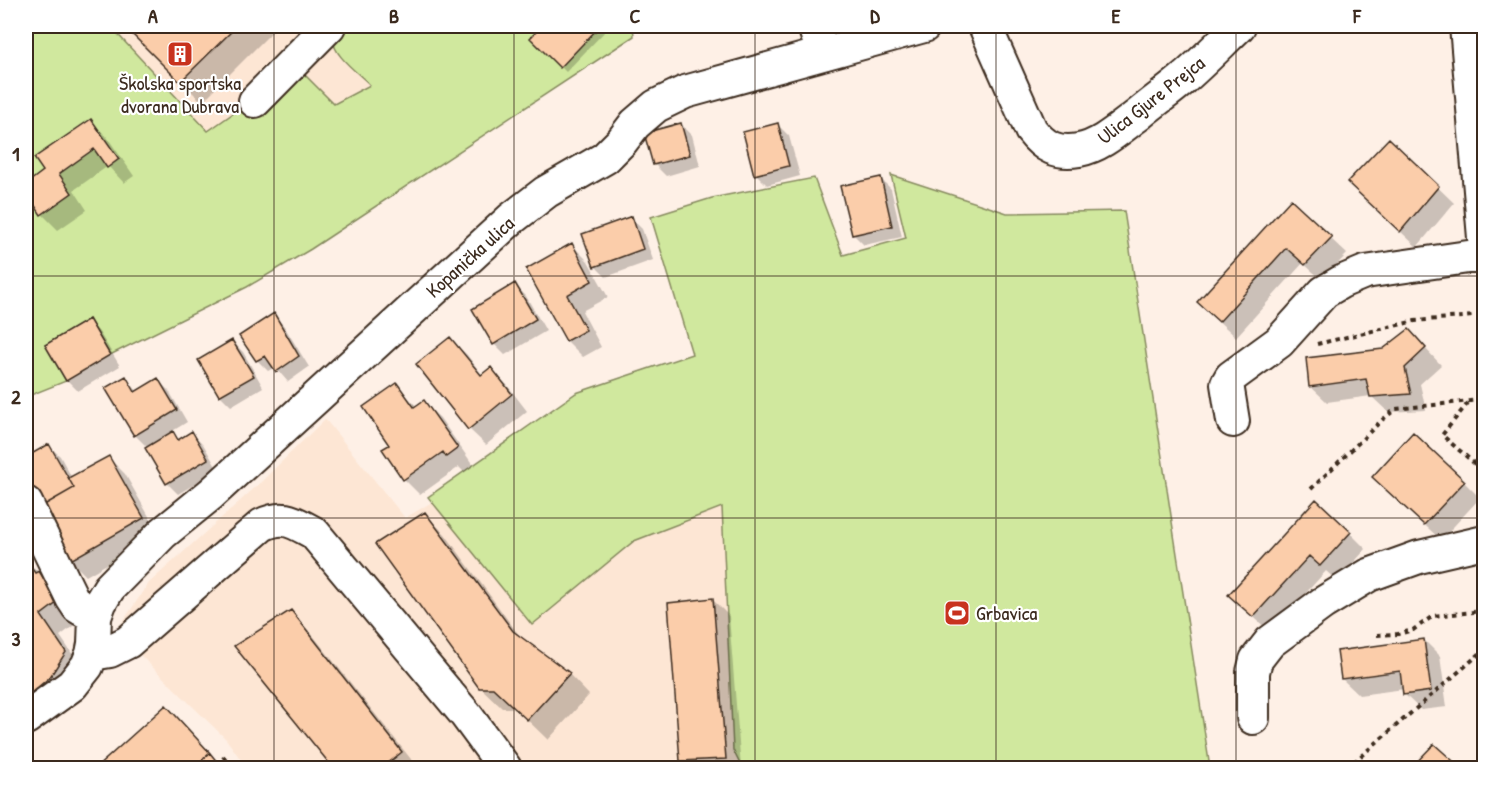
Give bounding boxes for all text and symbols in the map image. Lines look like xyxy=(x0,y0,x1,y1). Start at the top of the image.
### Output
text: A xyxy=(148,2,158,29)
text: B xyxy=(389,2,399,29)
text: C xyxy=(630,2,641,29)
text: D xyxy=(870,2,880,29)
text: E xyxy=(1112,2,1121,29)
text: F xyxy=(1352,2,1362,29)
building icon: Školska sportska dvorana Dubrava xyxy=(165,39,195,69)
street label: Ulica Gjure Prejca xyxy=(1091,49,1210,150)
place label: Školska sportska dvorana Dubrava xyxy=(119,69,241,119)
text: 1 xyxy=(12,140,20,167)
street label: Kopanička ulica xyxy=(420,210,520,304)
text: 2 xyxy=(11,383,21,410)
sports icon: Grbavica xyxy=(942,598,972,628)
place label: Grbavica xyxy=(976,599,1038,626)
text: 3 xyxy=(12,625,21,652)

